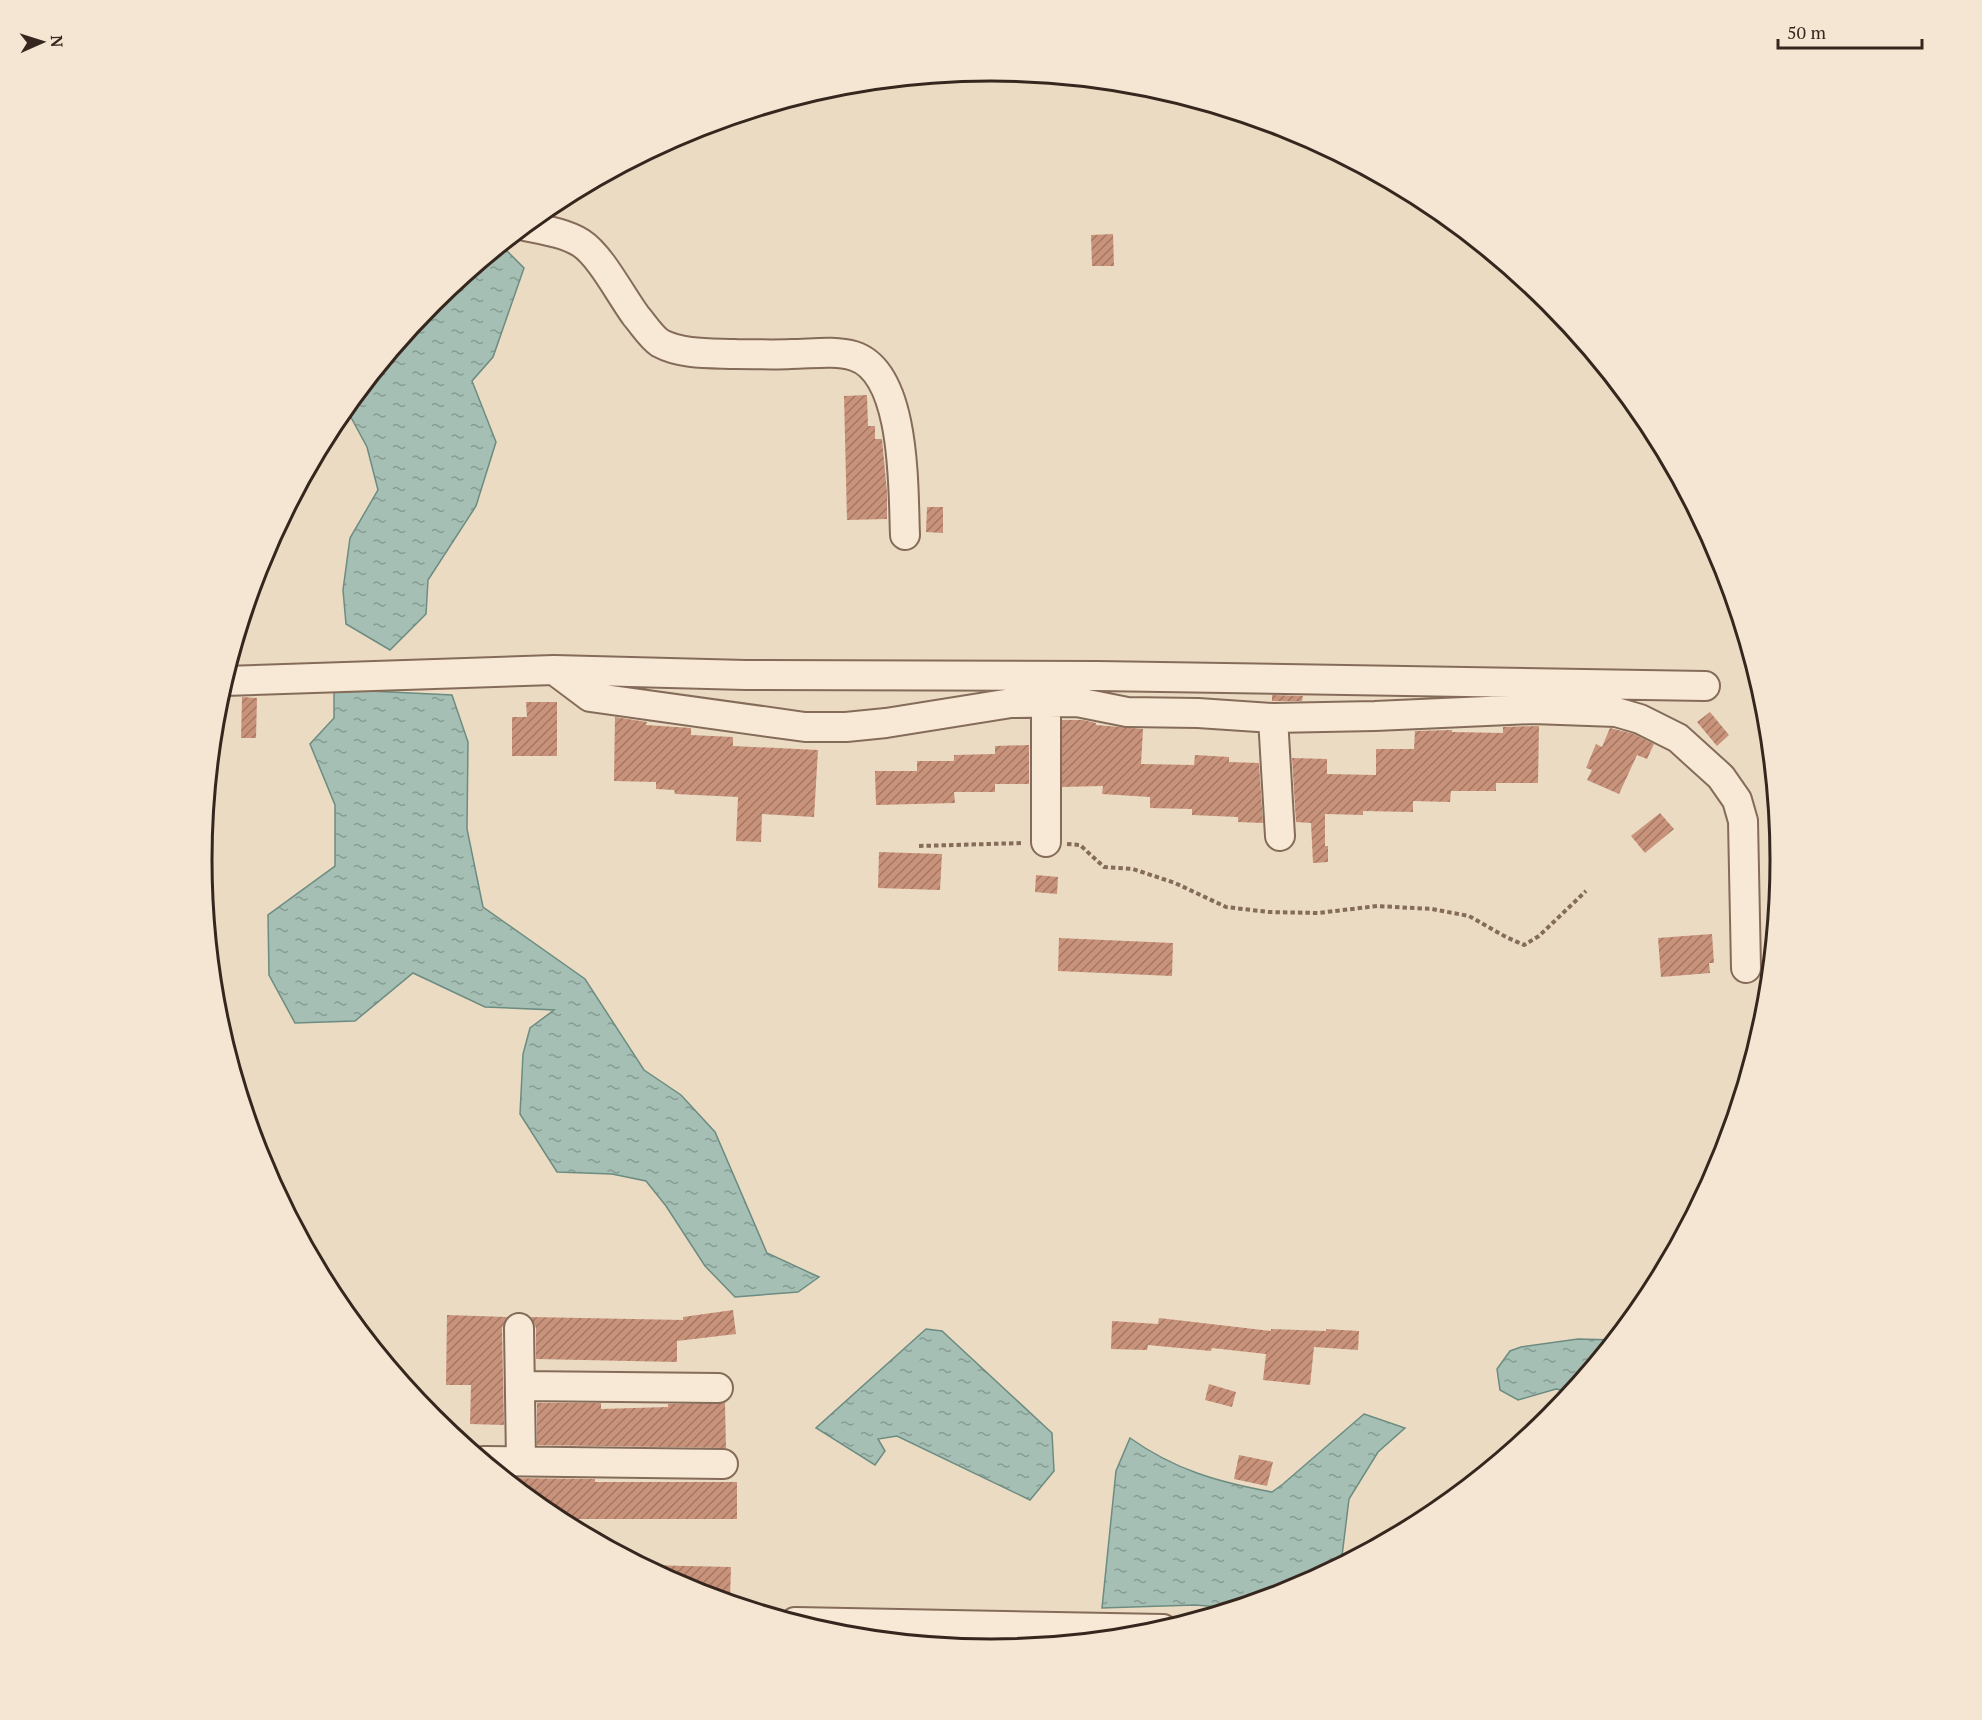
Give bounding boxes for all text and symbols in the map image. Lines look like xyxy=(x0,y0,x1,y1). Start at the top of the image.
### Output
north arrow xyxy=(12,12,72,72)
scale bar xyxy=(1778,12,1922,50)
text: 50 m xyxy=(1787,20,1827,44)
text: N xyxy=(46,35,68,48)

